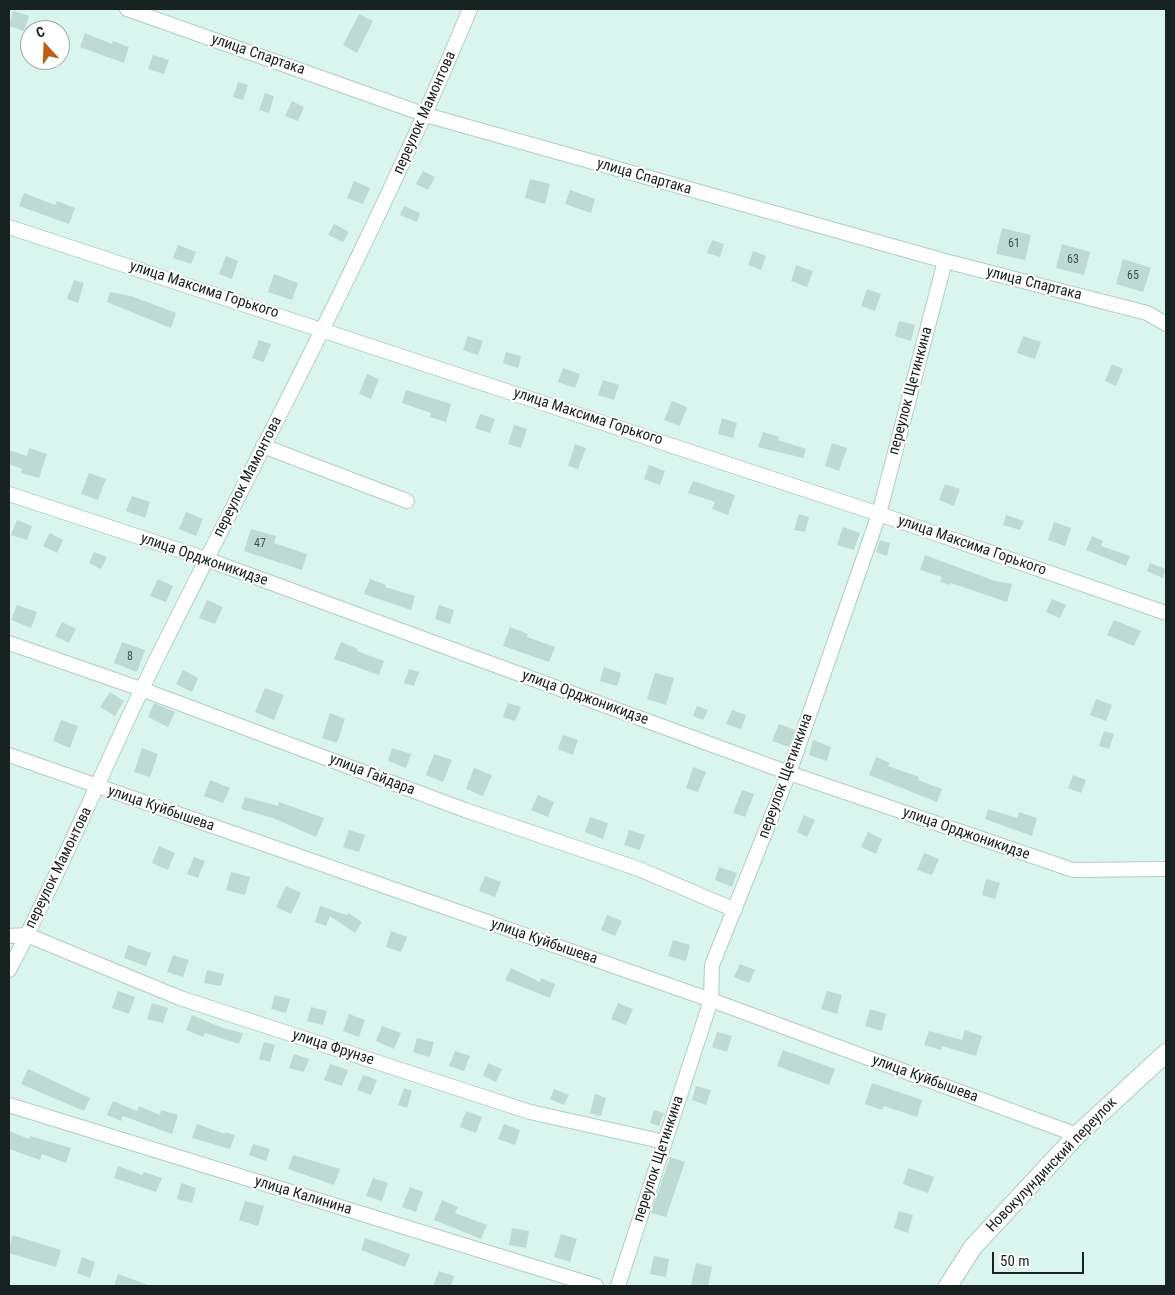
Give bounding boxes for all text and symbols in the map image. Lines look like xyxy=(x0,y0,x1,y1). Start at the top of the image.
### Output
north arrow xyxy=(20,20,70,70)
text: С xyxy=(34,23,47,41)
street label: улица Спартака xyxy=(209,31,307,79)
street label: переулок Мамонтова xyxy=(390,49,460,177)
street label: улица Спартака xyxy=(595,155,693,199)
house number: 61 xyxy=(1008,237,1020,251)
house number: 63 xyxy=(1067,253,1079,267)
street label: улица Максима Горького xyxy=(127,257,281,323)
street label: улица Спартака xyxy=(984,263,1084,305)
house number: 65 xyxy=(1127,269,1139,283)
street label: переулок Щетинкина xyxy=(885,325,937,457)
street label: улица Максима Горького xyxy=(511,384,665,450)
street label: переулок Мамонтова xyxy=(210,414,286,540)
street label: улица Максима Горького xyxy=(895,512,1049,580)
street label: улица Орджоникидзе xyxy=(138,530,270,590)
house number: 47 xyxy=(254,537,266,551)
house number: 8 xyxy=(127,650,133,664)
street label: улица Орджоникидзе xyxy=(519,667,651,729)
street label: переулок Щетинкина xyxy=(755,711,817,841)
street label: улица Гайдара xyxy=(327,750,417,800)
street label: улица Куйбышева xyxy=(105,782,217,836)
street label: улица Орджоникидзе xyxy=(900,804,1032,864)
street label: переулок Мамонтова xyxy=(22,805,96,931)
street label: улица Куйбышева xyxy=(488,915,600,969)
street label: улица Фрунзе xyxy=(290,1026,376,1070)
street label: улица Куйбышева xyxy=(870,1051,980,1107)
street label: переулок Щетинкина xyxy=(630,1094,688,1224)
street label: Новокулундинский переулок xyxy=(983,1094,1121,1236)
street label: улица Калинина xyxy=(252,1173,354,1219)
scale bar xyxy=(995,1242,1088,1274)
text: 50 m xyxy=(1000,1252,1030,1270)

